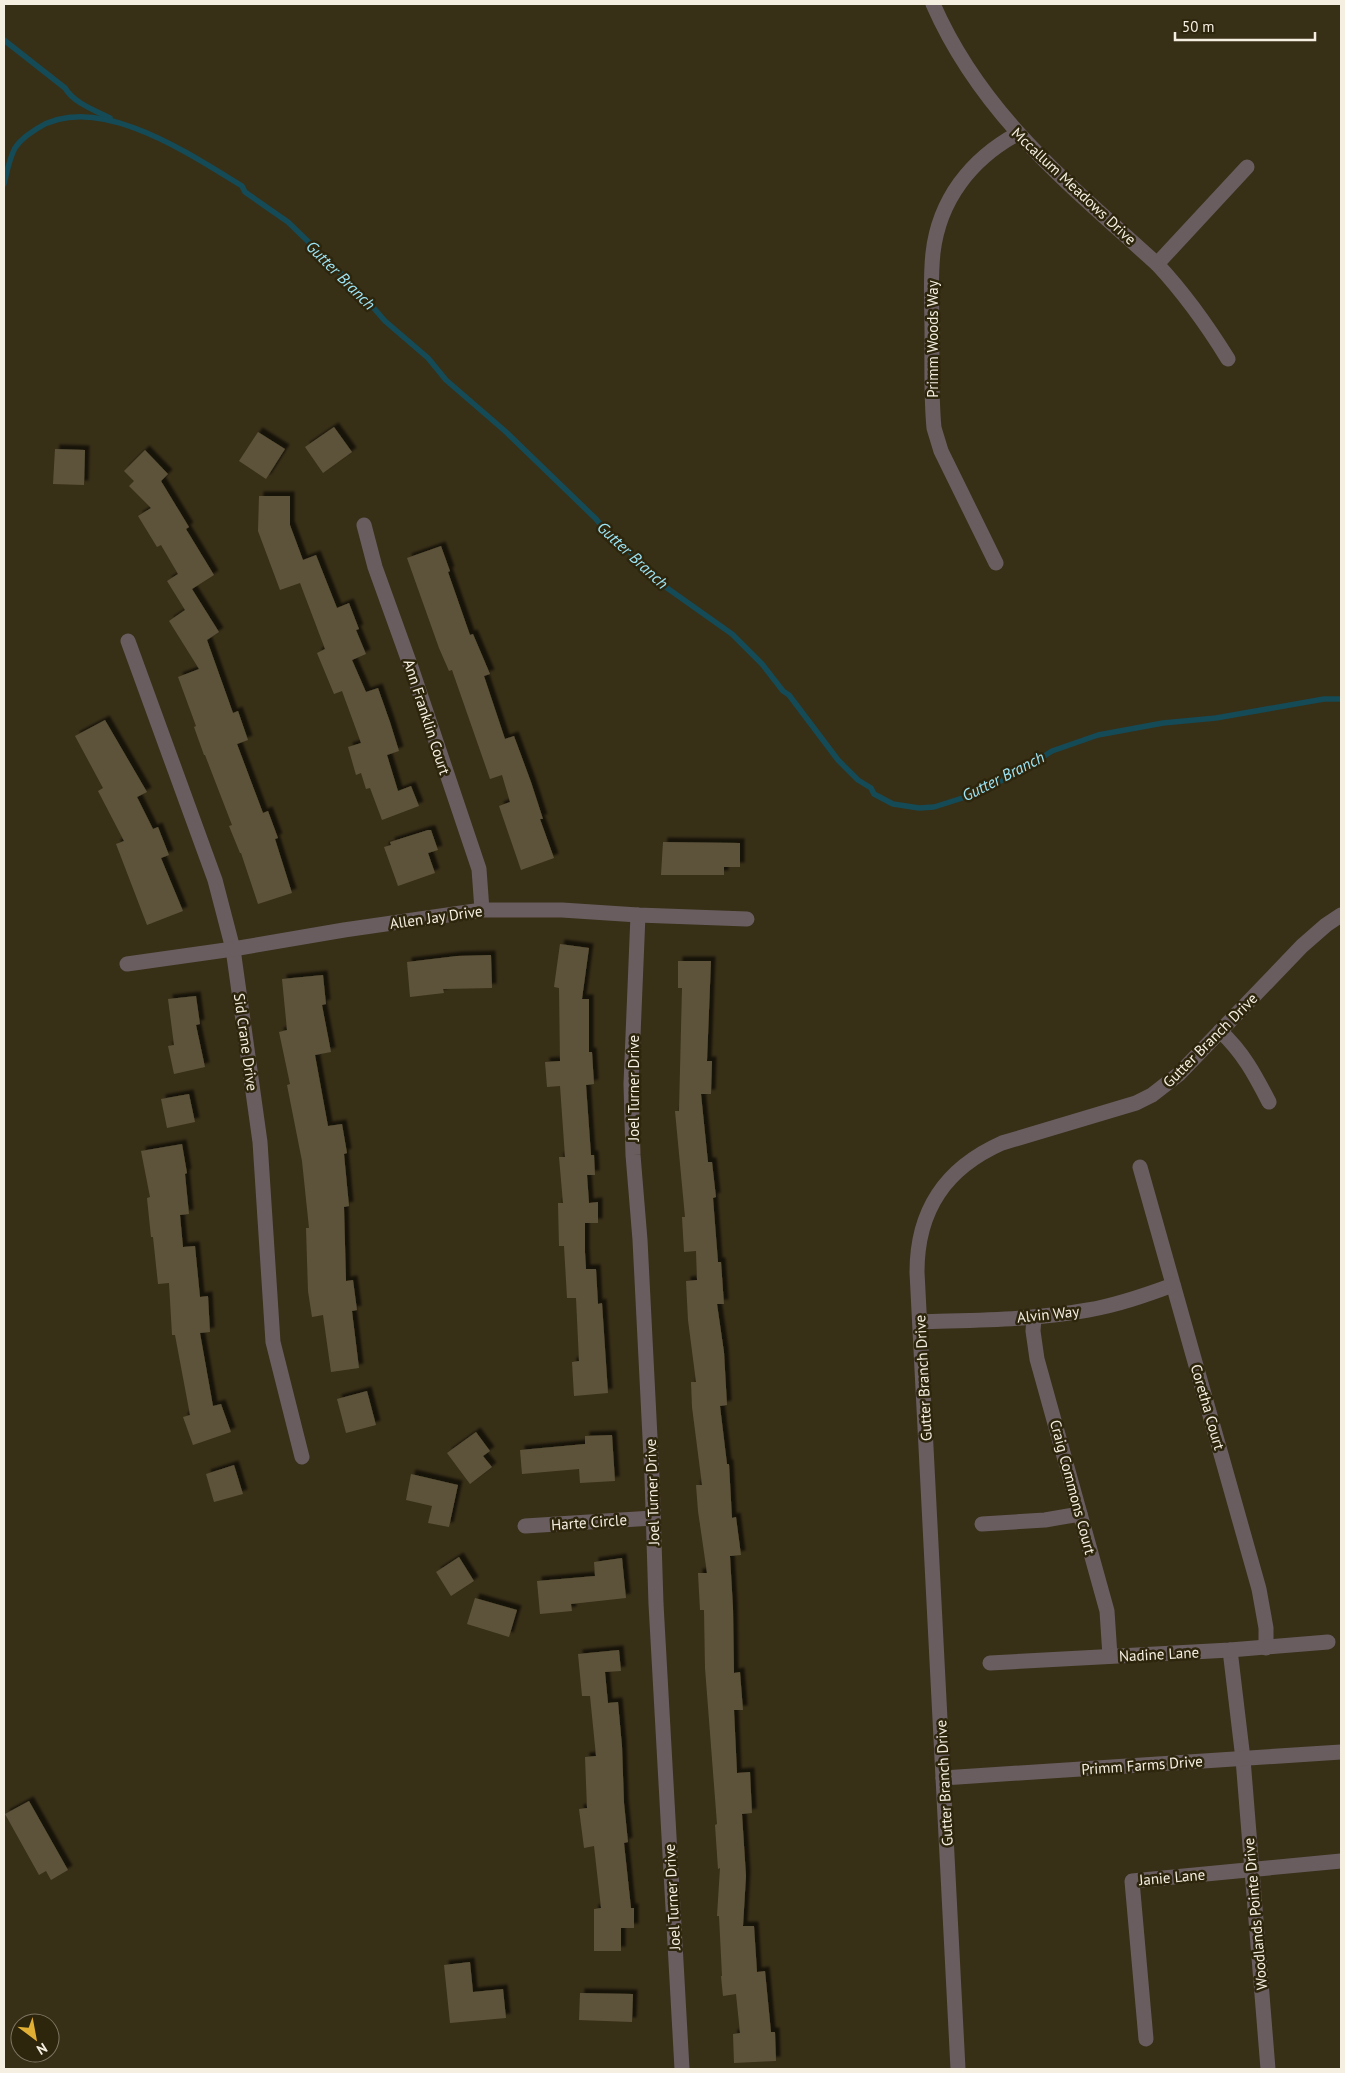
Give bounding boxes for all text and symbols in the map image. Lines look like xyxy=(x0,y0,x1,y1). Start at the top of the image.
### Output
scale bar xyxy=(1175,10,1315,42)
text: 50 m xyxy=(1182,17,1215,36)
street label: Mccallum Meadows Drive xyxy=(1008,123,1140,249)
water label: Gutter Branch xyxy=(302,236,380,314)
street label: Primm Woods Way xyxy=(923,280,942,398)
water label: Gutter Branch xyxy=(593,517,673,593)
street label: Ann Franklin Court xyxy=(399,657,455,777)
water label: Gutter Branch xyxy=(958,747,1048,805)
street label: Allen Jay Drive xyxy=(389,901,483,933)
street label: Gutter Branch Drive xyxy=(1159,989,1261,1091)
street label: Sid Crane Drive xyxy=(230,992,262,1092)
street label: Joel Turner Drive xyxy=(624,1035,643,1142)
street label: Alvin Way xyxy=(1016,1301,1080,1327)
street label: Gutter Branch Drive xyxy=(910,1315,936,1441)
street label: Coretha Court xyxy=(1187,1362,1229,1452)
street label: Craig Commons Court xyxy=(1046,1418,1100,1556)
street label: Joel Turner Drive xyxy=(641,1438,663,1547)
street label: Harte Circle xyxy=(550,1510,628,1534)
street label: Nadine Lane xyxy=(1118,1642,1200,1666)
street label: Gutter Branch Drive xyxy=(931,1720,957,1846)
street label: Primm Farms Drive xyxy=(1081,1751,1203,1779)
street label: Woodlands Pointe Drive xyxy=(1239,1837,1271,1991)
street label: Joel Turner Drive xyxy=(660,1843,684,1952)
street label: Janie Lane xyxy=(1137,1865,1206,1889)
north arrow xyxy=(10,2013,60,2063)
text: N xyxy=(33,2039,51,2059)

